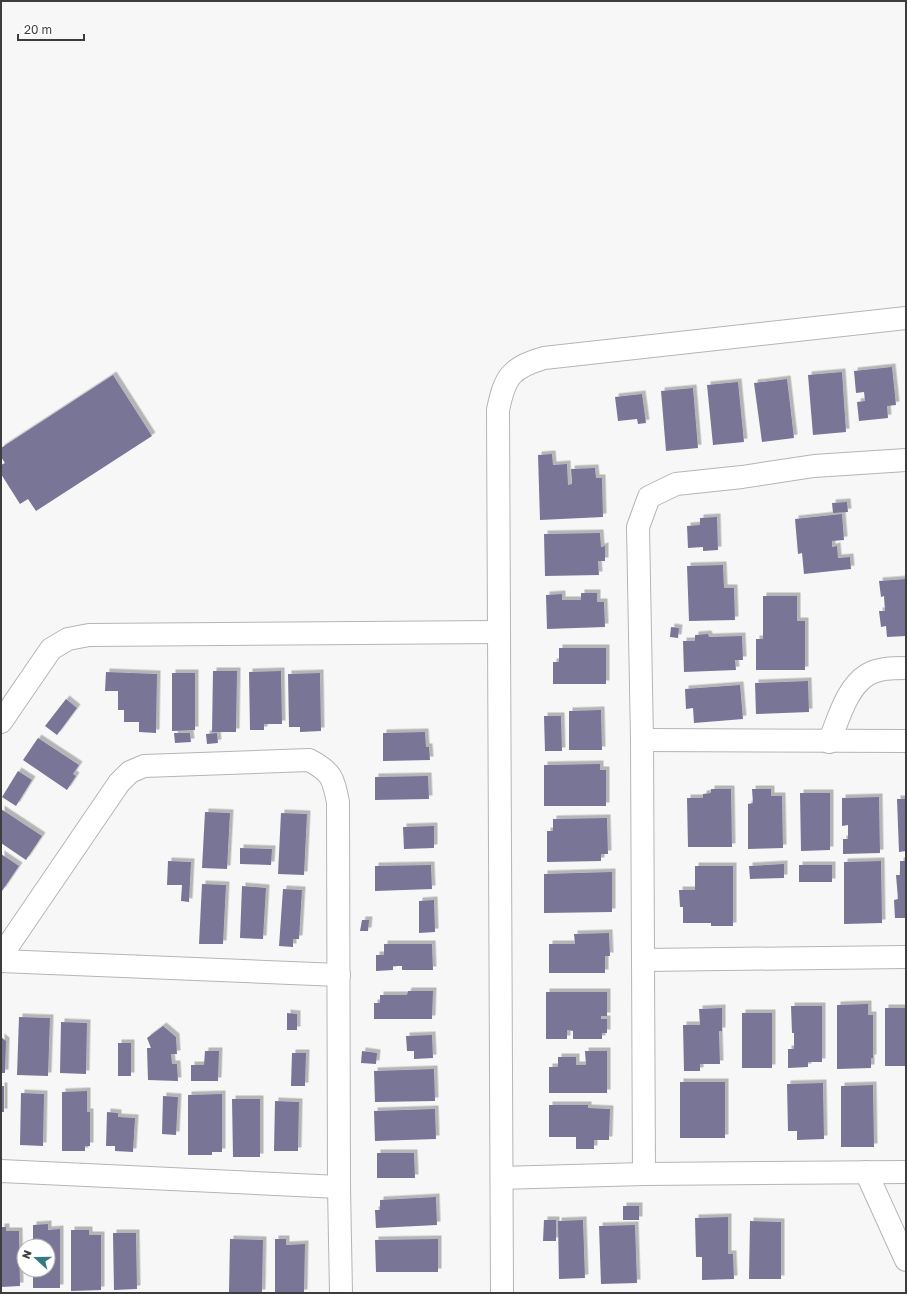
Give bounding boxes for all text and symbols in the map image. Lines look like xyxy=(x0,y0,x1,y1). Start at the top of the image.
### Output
scale bar xyxy=(18,16,84,42)
text: 20 m xyxy=(24,22,52,37)
north arrow xyxy=(16,1238,56,1278)
text: N xyxy=(19,1248,34,1260)

